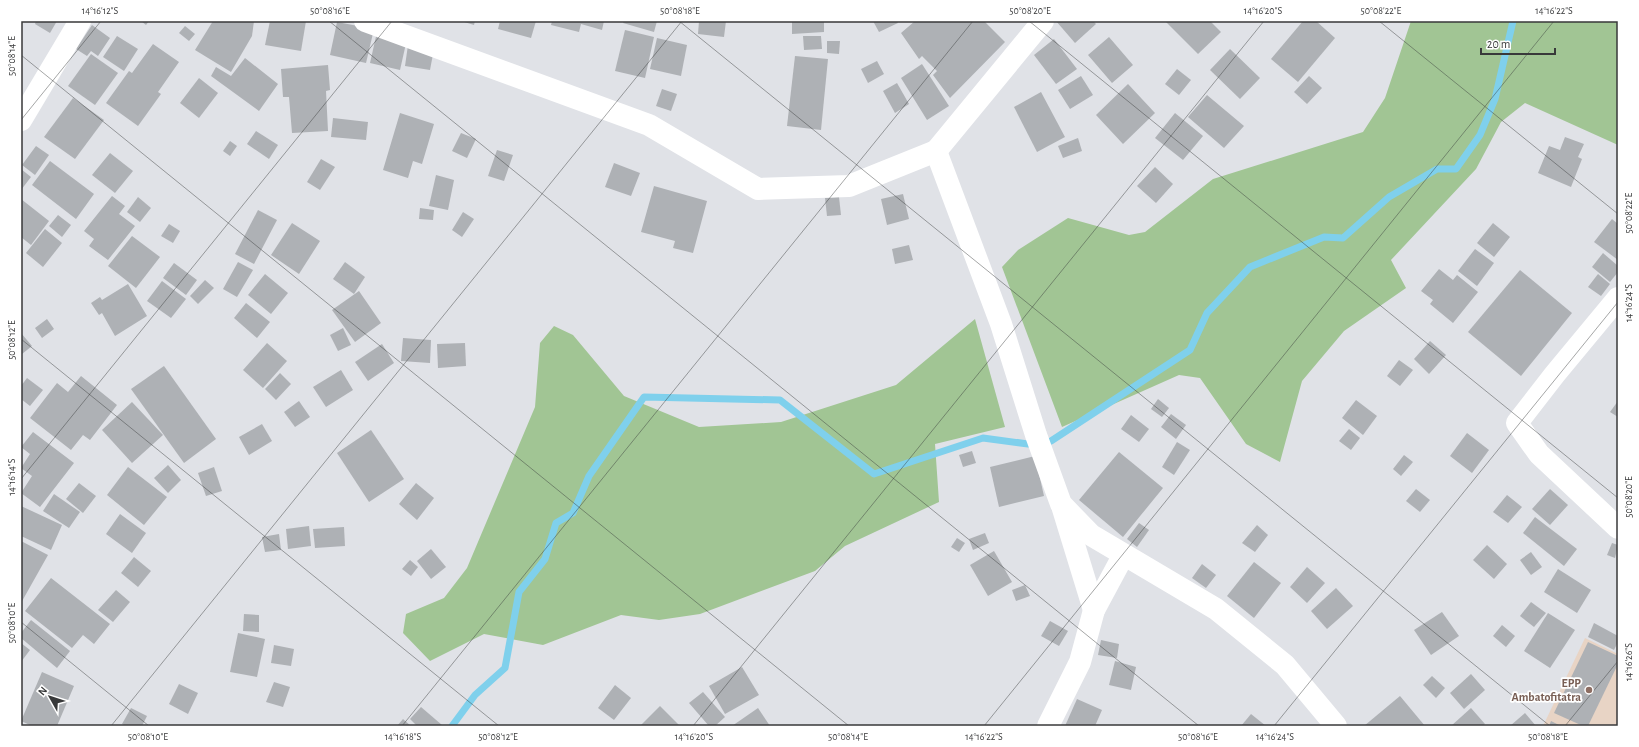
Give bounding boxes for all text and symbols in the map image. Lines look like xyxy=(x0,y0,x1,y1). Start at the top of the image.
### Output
text: 14°16'12"S xyxy=(82,6,119,16)
text: 50°08'16"E xyxy=(310,6,350,16)
text: 50°08'18"E xyxy=(660,6,700,16)
text: 50°08'20"E xyxy=(1009,6,1051,16)
text: 14°16'20"S xyxy=(1244,6,1282,16)
text: 50°08'22"E xyxy=(1361,6,1402,16)
text: 14°16'22"S xyxy=(1535,6,1573,16)
scale bar xyxy=(1481,30,1555,56)
text: 50°08'14"E xyxy=(7,36,17,76)
text: 20 m xyxy=(1487,38,1510,50)
text: 50°08'22"E xyxy=(1624,192,1634,233)
text: 14°16'24"S xyxy=(1624,284,1634,322)
text: 50°08'12"E xyxy=(7,320,17,360)
text: 14°16'14"S xyxy=(7,458,17,495)
text: 50°08'20"E xyxy=(1624,476,1634,518)
text: 50°08'10"E xyxy=(7,603,17,643)
text: 14°16'26"S xyxy=(1624,643,1634,681)
north arrow xyxy=(30,677,70,717)
place label: EPP Ambatofitatra xyxy=(1512,677,1581,703)
text: N xyxy=(36,685,49,697)
marker: EPP Ambatofitatra xyxy=(1584,685,1594,695)
text: 50°08'10"E xyxy=(128,732,168,742)
text: 14°16'18"S xyxy=(385,732,422,742)
text: 50°08'12"E xyxy=(478,732,518,742)
text: 14°16'20"S xyxy=(675,732,713,742)
text: 50°08'14"E xyxy=(828,732,868,742)
text: 14°16'22"S xyxy=(965,732,1003,742)
text: 50°08'16"E xyxy=(1178,732,1218,742)
text: 14°16'24"S xyxy=(1256,732,1294,742)
text: 50°08'18"E xyxy=(1528,732,1568,742)

